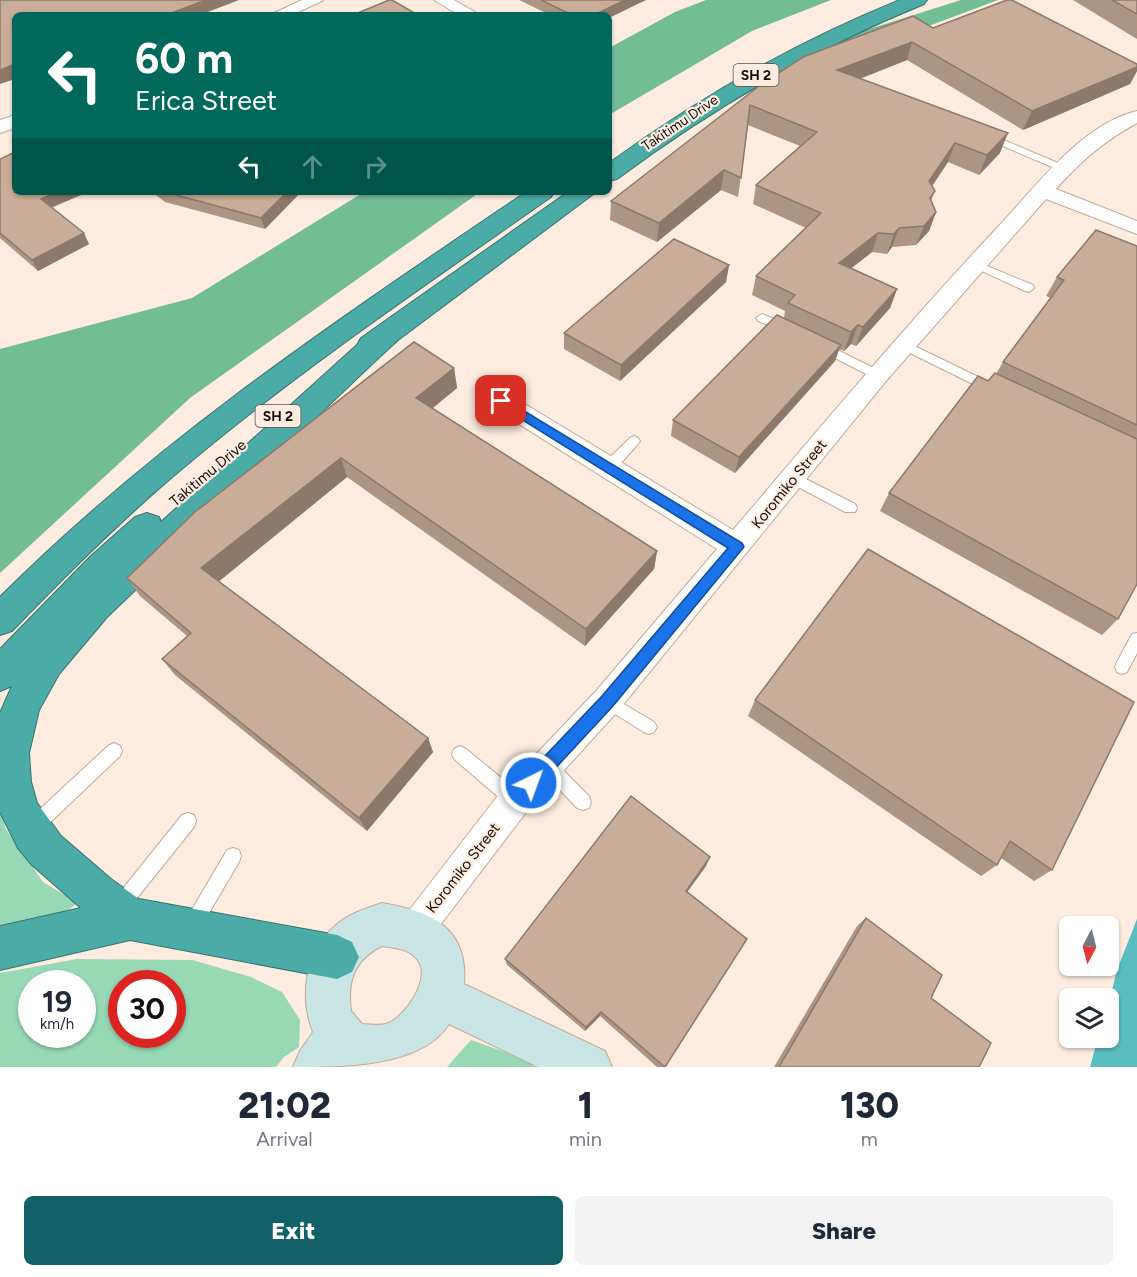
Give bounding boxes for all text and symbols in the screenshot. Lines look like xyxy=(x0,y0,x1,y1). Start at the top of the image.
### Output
text: 60 m xyxy=(135,33,233,84)
icon: left xyxy=(36,36,114,114)
road number: SH 2 xyxy=(734,64,778,86)
text: Erica Street xyxy=(135,84,277,117)
street label: Takitimu Drive xyxy=(639,91,722,155)
icon: left xyxy=(233,150,266,183)
icon: ahead xyxy=(296,150,329,183)
icon: right xyxy=(359,150,392,183)
pin xyxy=(475,375,526,426)
icon: arrive xyxy=(484,384,517,417)
road number: SH 2 xyxy=(256,405,300,427)
street label: Takitimu Drive xyxy=(166,436,250,510)
street label: Koromiko Street xyxy=(748,436,831,532)
position arrow xyxy=(499,751,563,815)
street label: Koromiko Street xyxy=(422,819,504,917)
north arrow xyxy=(1059,916,1119,976)
map controls xyxy=(1059,916,1119,1048)
speed limit sign: 30 xyxy=(108,970,186,1048)
text: 19 xyxy=(42,983,72,1020)
button: layers xyxy=(1059,988,1119,1048)
text: km/h xyxy=(40,1015,74,1033)
text: 21:02 xyxy=(238,1084,331,1127)
text: 1 xyxy=(578,1084,593,1127)
text: 130 xyxy=(840,1084,899,1127)
text: Arrival xyxy=(256,1127,313,1151)
text: min xyxy=(569,1127,602,1151)
text: m xyxy=(861,1127,878,1151)
button: Exit xyxy=(24,1196,563,1265)
button: Share xyxy=(575,1196,1113,1265)

